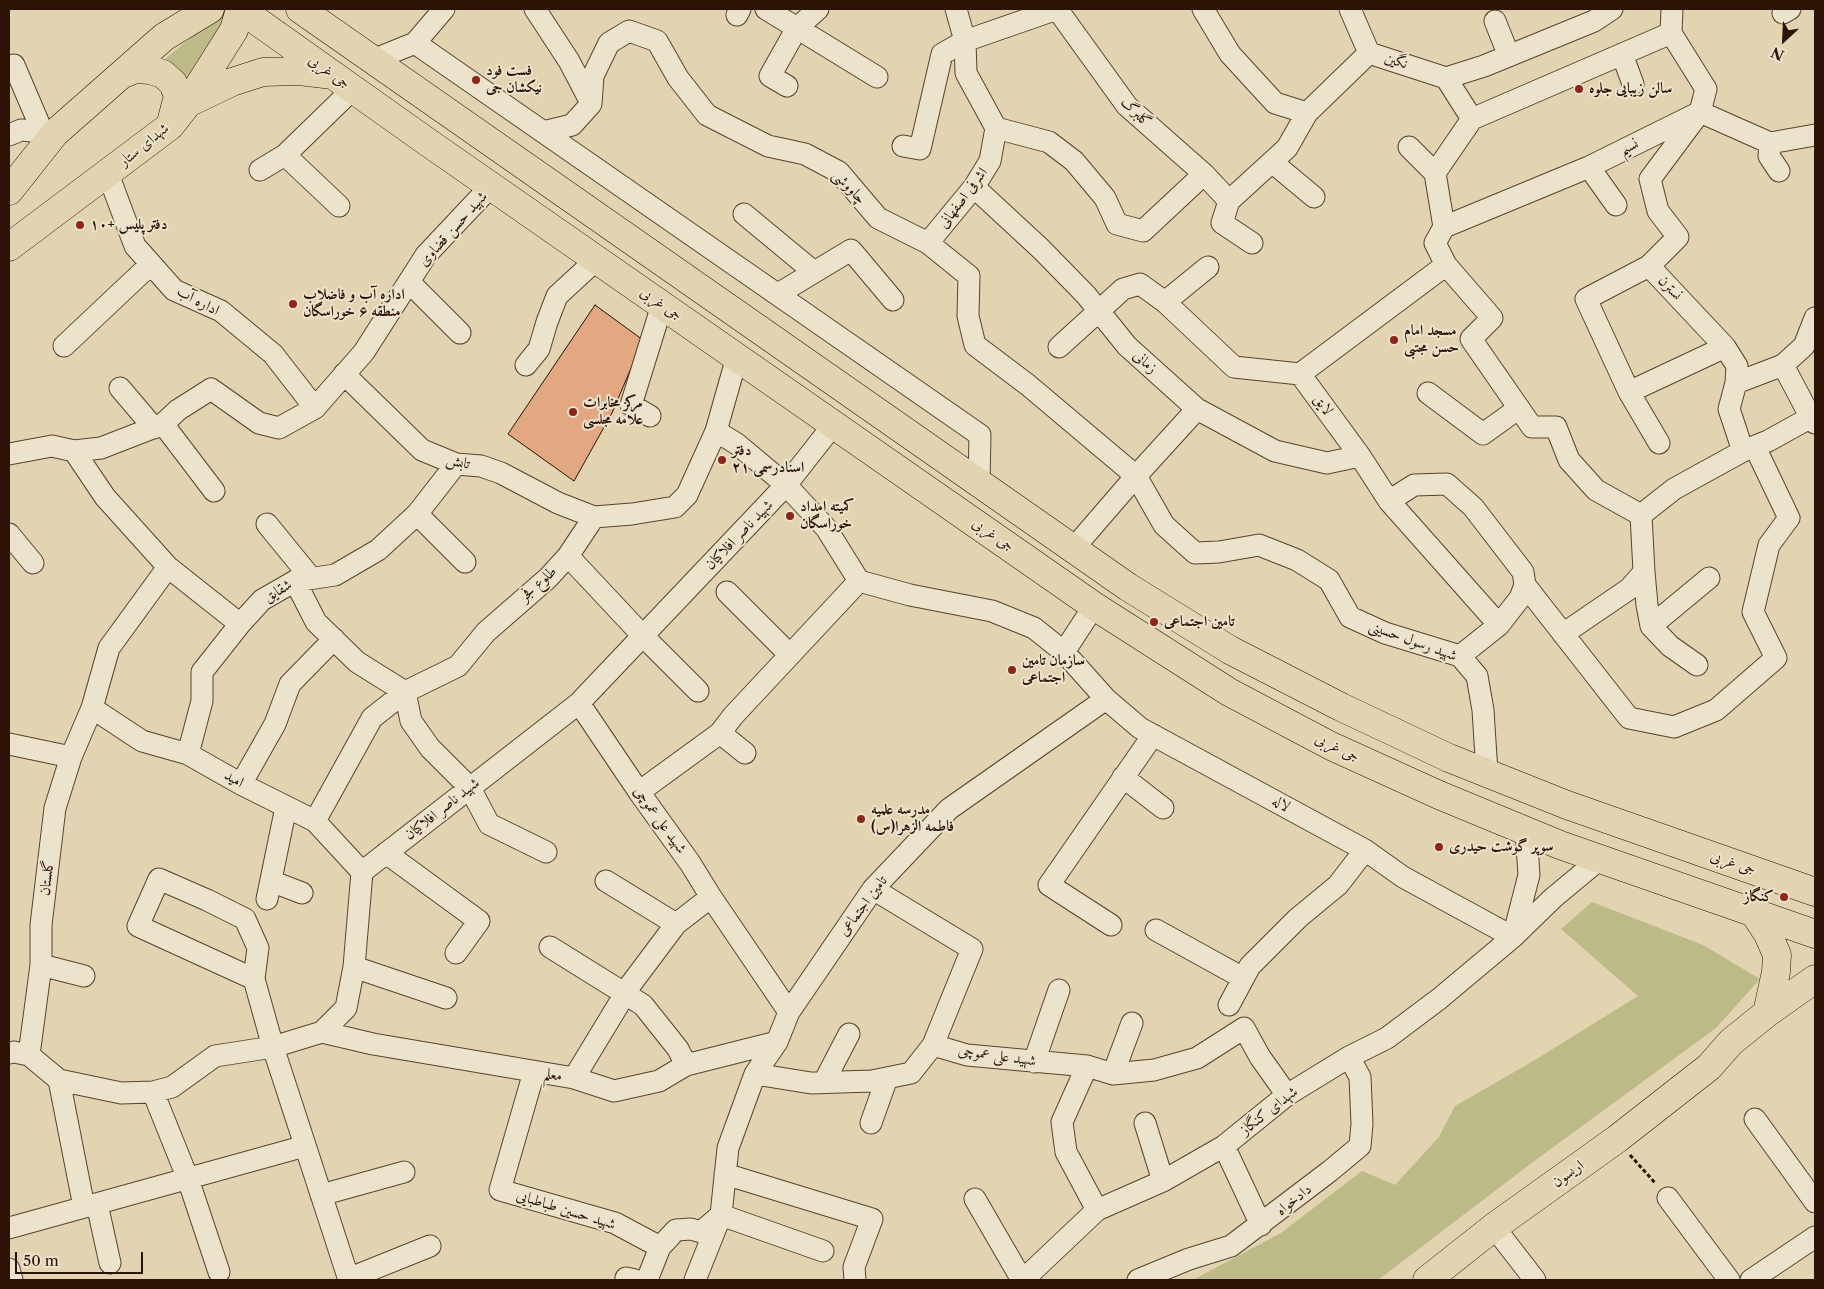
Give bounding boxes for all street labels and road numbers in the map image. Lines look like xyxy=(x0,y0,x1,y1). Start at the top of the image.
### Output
street label: نگین xyxy=(1382,49,1410,73)
street label: جی غربی xyxy=(305,51,353,93)
street label: گلبرگ xyxy=(1117,93,1155,131)
street label: شهدای ستار xyxy=(115,119,173,171)
street label: نسیم xyxy=(1616,135,1642,159)
street label: اشرفی اصفهانی xyxy=(934,164,992,232)
street label: چاووشی xyxy=(828,166,870,208)
street label: شهید حسن قضاوی xyxy=(415,188,491,270)
street label: نسترن xyxy=(1654,272,1686,304)
street label: اداره آب xyxy=(174,282,222,320)
street label: جی غربی xyxy=(637,283,685,325)
street label: زمانی xyxy=(1129,347,1161,377)
street label: لایق xyxy=(1309,391,1337,419)
street label: تابش xyxy=(444,451,472,473)
street label: شهید ناصر افلاکیان xyxy=(701,496,777,574)
street label: جی غربی xyxy=(969,514,1017,556)
street label: طلوع فجر xyxy=(516,563,560,605)
street label: شقایق xyxy=(261,576,295,606)
street label: شهید رسول حسینی xyxy=(1366,617,1460,665)
street label: جی غربی xyxy=(1312,730,1362,766)
street label: امید xyxy=(221,766,247,792)
street label: شهید ناصر افلاکیان xyxy=(401,774,483,844)
street label: شهید علی عموچی xyxy=(630,783,690,857)
street label: لاله xyxy=(1269,792,1293,816)
street label: جی غربی xyxy=(1708,847,1758,879)
street label: گلستان xyxy=(36,859,58,897)
street label: تامین اجتماعی xyxy=(835,872,891,940)
street label: شهید علی عموچی xyxy=(957,1042,1037,1070)
street label: معلم xyxy=(543,1065,563,1085)
street label: شهدای کنگاز xyxy=(1237,1083,1301,1139)
street label: اریسون xyxy=(1549,1156,1587,1192)
street label: دادخواه xyxy=(1272,1180,1316,1220)
street label: شهید حسین طباطبایی xyxy=(514,1186,618,1234)

